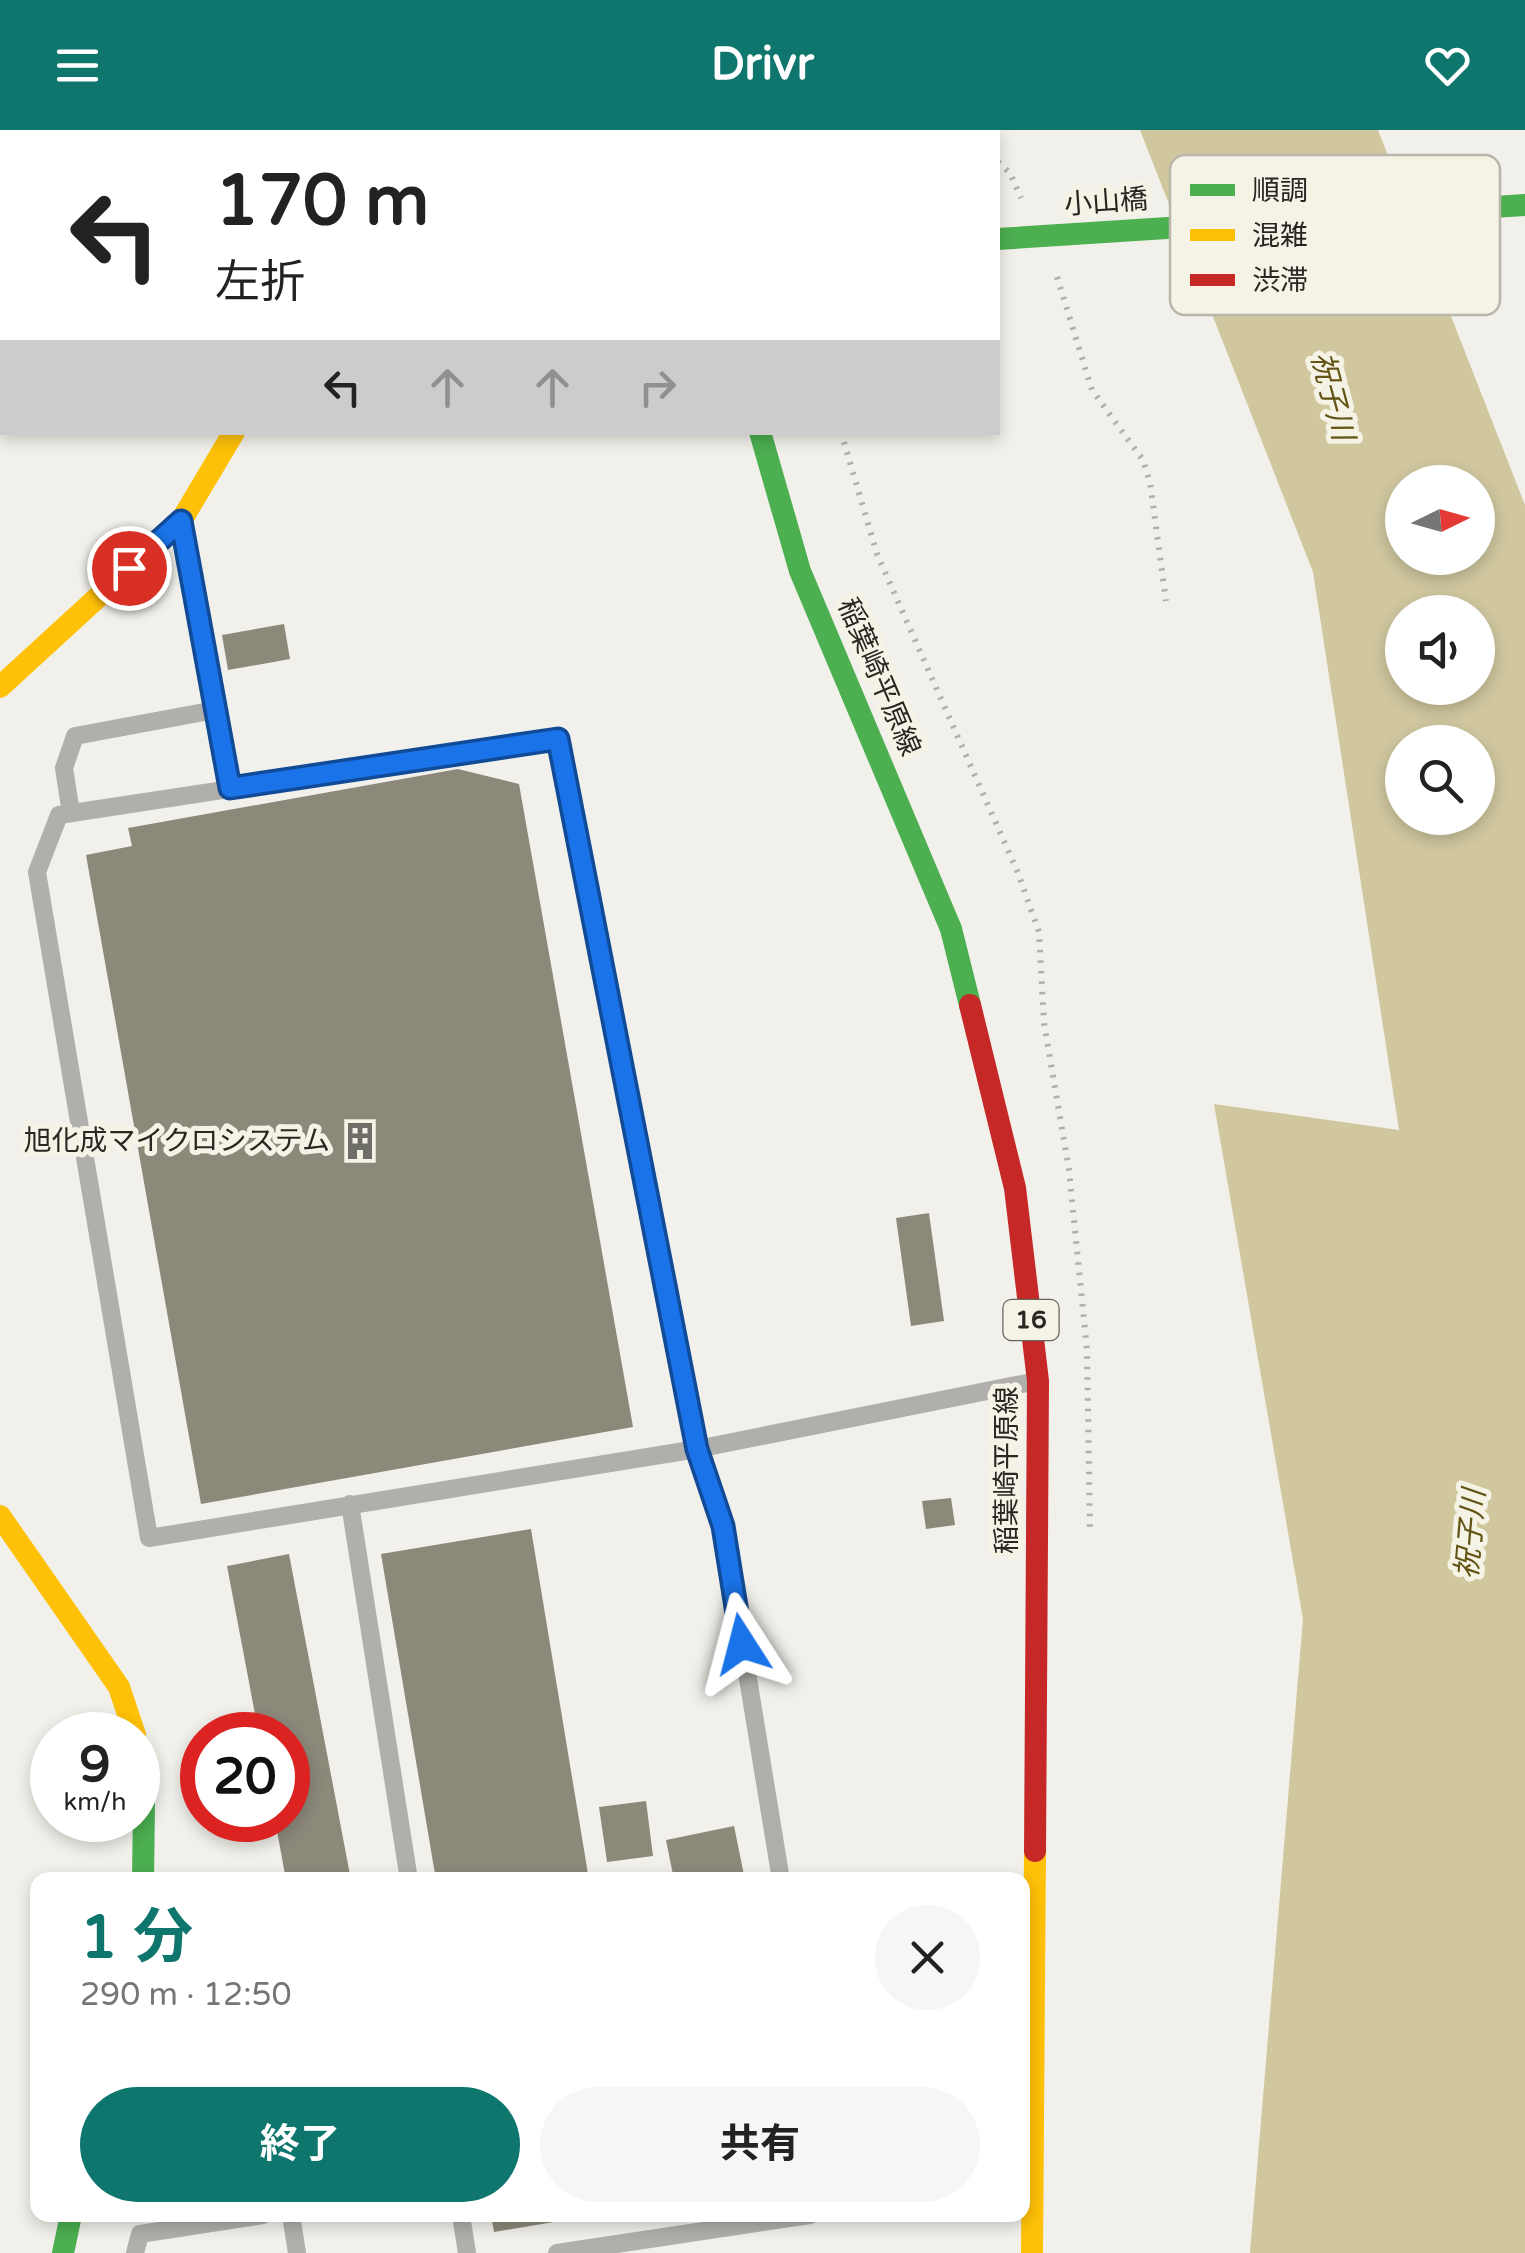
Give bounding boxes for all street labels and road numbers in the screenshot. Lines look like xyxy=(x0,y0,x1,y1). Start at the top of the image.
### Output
street label: 小山橋 xyxy=(1063,182,1149,222)
street label: 稲葉崎平原線 xyxy=(831,593,927,761)
road number: 16 xyxy=(1004,1300,1058,1340)
street label: 稲葉崎平原線 xyxy=(990,1386,1024,1554)

